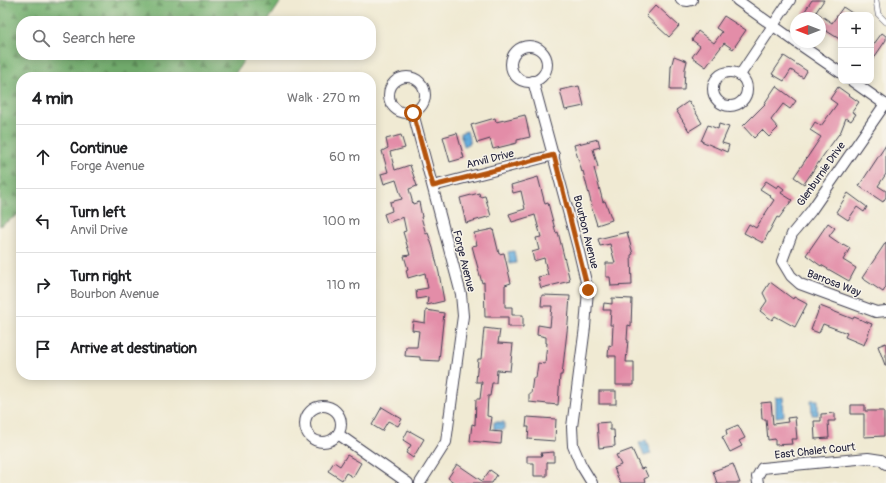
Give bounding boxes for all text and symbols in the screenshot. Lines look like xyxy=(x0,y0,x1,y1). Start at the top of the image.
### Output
north arrow xyxy=(790,12,826,48)
map controls xyxy=(838,12,874,84)
button: + xyxy=(838,12,874,48)
search box xyxy=(16,16,376,60)
icon: search xyxy=(30,27,52,49)
text: Search here xyxy=(62,29,135,48)
button: − xyxy=(838,48,874,84)
text: 4 min xyxy=(32,88,73,109)
text: Walk · 270 m xyxy=(287,90,360,106)
route start xyxy=(404,104,422,122)
text: Continue xyxy=(70,139,128,158)
street label: Glenburnie Drive xyxy=(794,139,848,209)
icon: ahead xyxy=(32,146,54,168)
street label: Anvil Drive xyxy=(465,147,516,171)
text: 60 m xyxy=(329,149,360,165)
text: Forge Avenue xyxy=(70,158,145,174)
street label: Bourbon Avenue xyxy=(571,194,602,271)
text: Turn left xyxy=(70,203,126,222)
icon: left xyxy=(32,210,54,232)
text: 100 m xyxy=(323,213,360,229)
text: Anvil Drive xyxy=(70,222,128,238)
street label: Forge Avenue xyxy=(450,229,478,294)
text: Turn right xyxy=(70,267,131,286)
street label: Barrosa Way xyxy=(805,267,863,299)
icon: right xyxy=(32,274,54,296)
text: 110 m xyxy=(327,277,360,293)
route end xyxy=(579,281,597,299)
text: Bourbon Avenue xyxy=(70,286,159,302)
icon: arrive xyxy=(32,338,54,360)
text: Arrive at destination xyxy=(70,339,197,358)
street label: East Chalet Court xyxy=(774,440,857,462)

